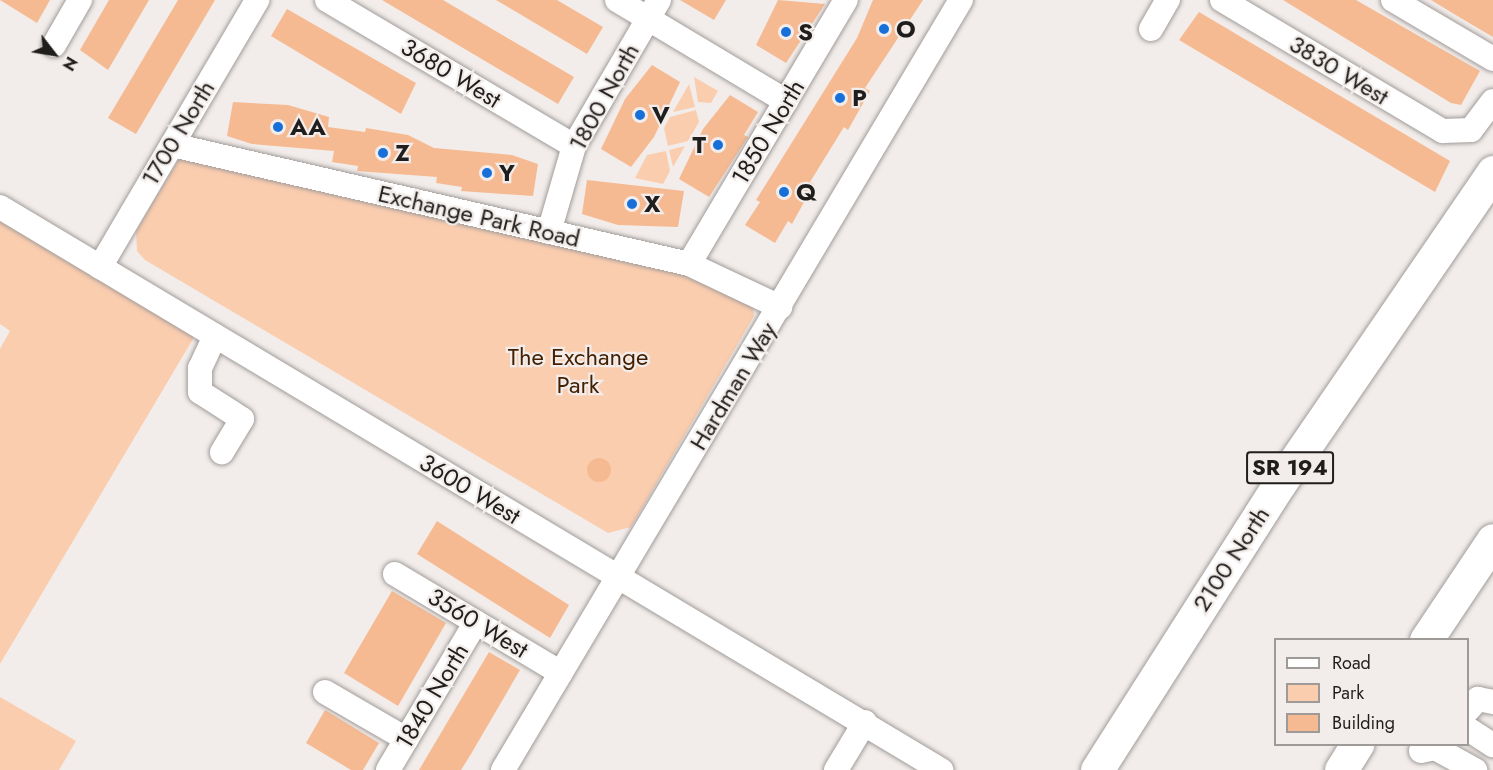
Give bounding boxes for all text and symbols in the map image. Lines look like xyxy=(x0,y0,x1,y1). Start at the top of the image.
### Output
place label: O xyxy=(896,15,916,43)
place label: S xyxy=(798,18,813,46)
marker: O xyxy=(877,22,891,36)
north arrow xyxy=(24,24,84,84)
marker: S xyxy=(779,25,793,39)
street label: 3830 West xyxy=(1284,29,1394,111)
street label: 3680 West xyxy=(396,32,506,114)
street label: 1800 North xyxy=(563,38,645,156)
text: N xyxy=(57,52,83,75)
street label: 1850 North xyxy=(725,74,811,190)
street label: 1700 North xyxy=(135,75,221,191)
place label: P xyxy=(852,84,867,112)
marker: P xyxy=(833,91,847,105)
place label: V xyxy=(652,101,670,129)
marker: V xyxy=(633,108,647,122)
place label: AA xyxy=(290,113,326,141)
marker: AA xyxy=(271,120,285,134)
place label: T xyxy=(693,131,706,159)
marker: T xyxy=(711,138,725,152)
place label: Z xyxy=(395,139,410,167)
marker: Z xyxy=(376,146,390,160)
place label: Y xyxy=(499,159,515,187)
marker: Y xyxy=(480,166,494,180)
place label: Q xyxy=(796,178,817,206)
street label: Exchange Park Road xyxy=(375,179,583,253)
marker: Q xyxy=(777,185,791,199)
place label: X xyxy=(644,190,660,218)
marker: X xyxy=(625,197,639,211)
street label: Hardman Way xyxy=(684,317,782,455)
park label: The Exchange Park xyxy=(508,343,648,399)
street label: 3600 West xyxy=(414,448,526,530)
road number: SR 194 xyxy=(1245,449,1335,487)
street label: 2100 North xyxy=(1187,501,1275,617)
street label: 3560 West xyxy=(423,582,533,664)
street label: 1840 North xyxy=(389,638,475,754)
legend xyxy=(1274,638,1469,746)
text: Road xyxy=(1332,650,1371,676)
text: Park xyxy=(1332,680,1364,706)
text: Building xyxy=(1332,710,1395,736)

